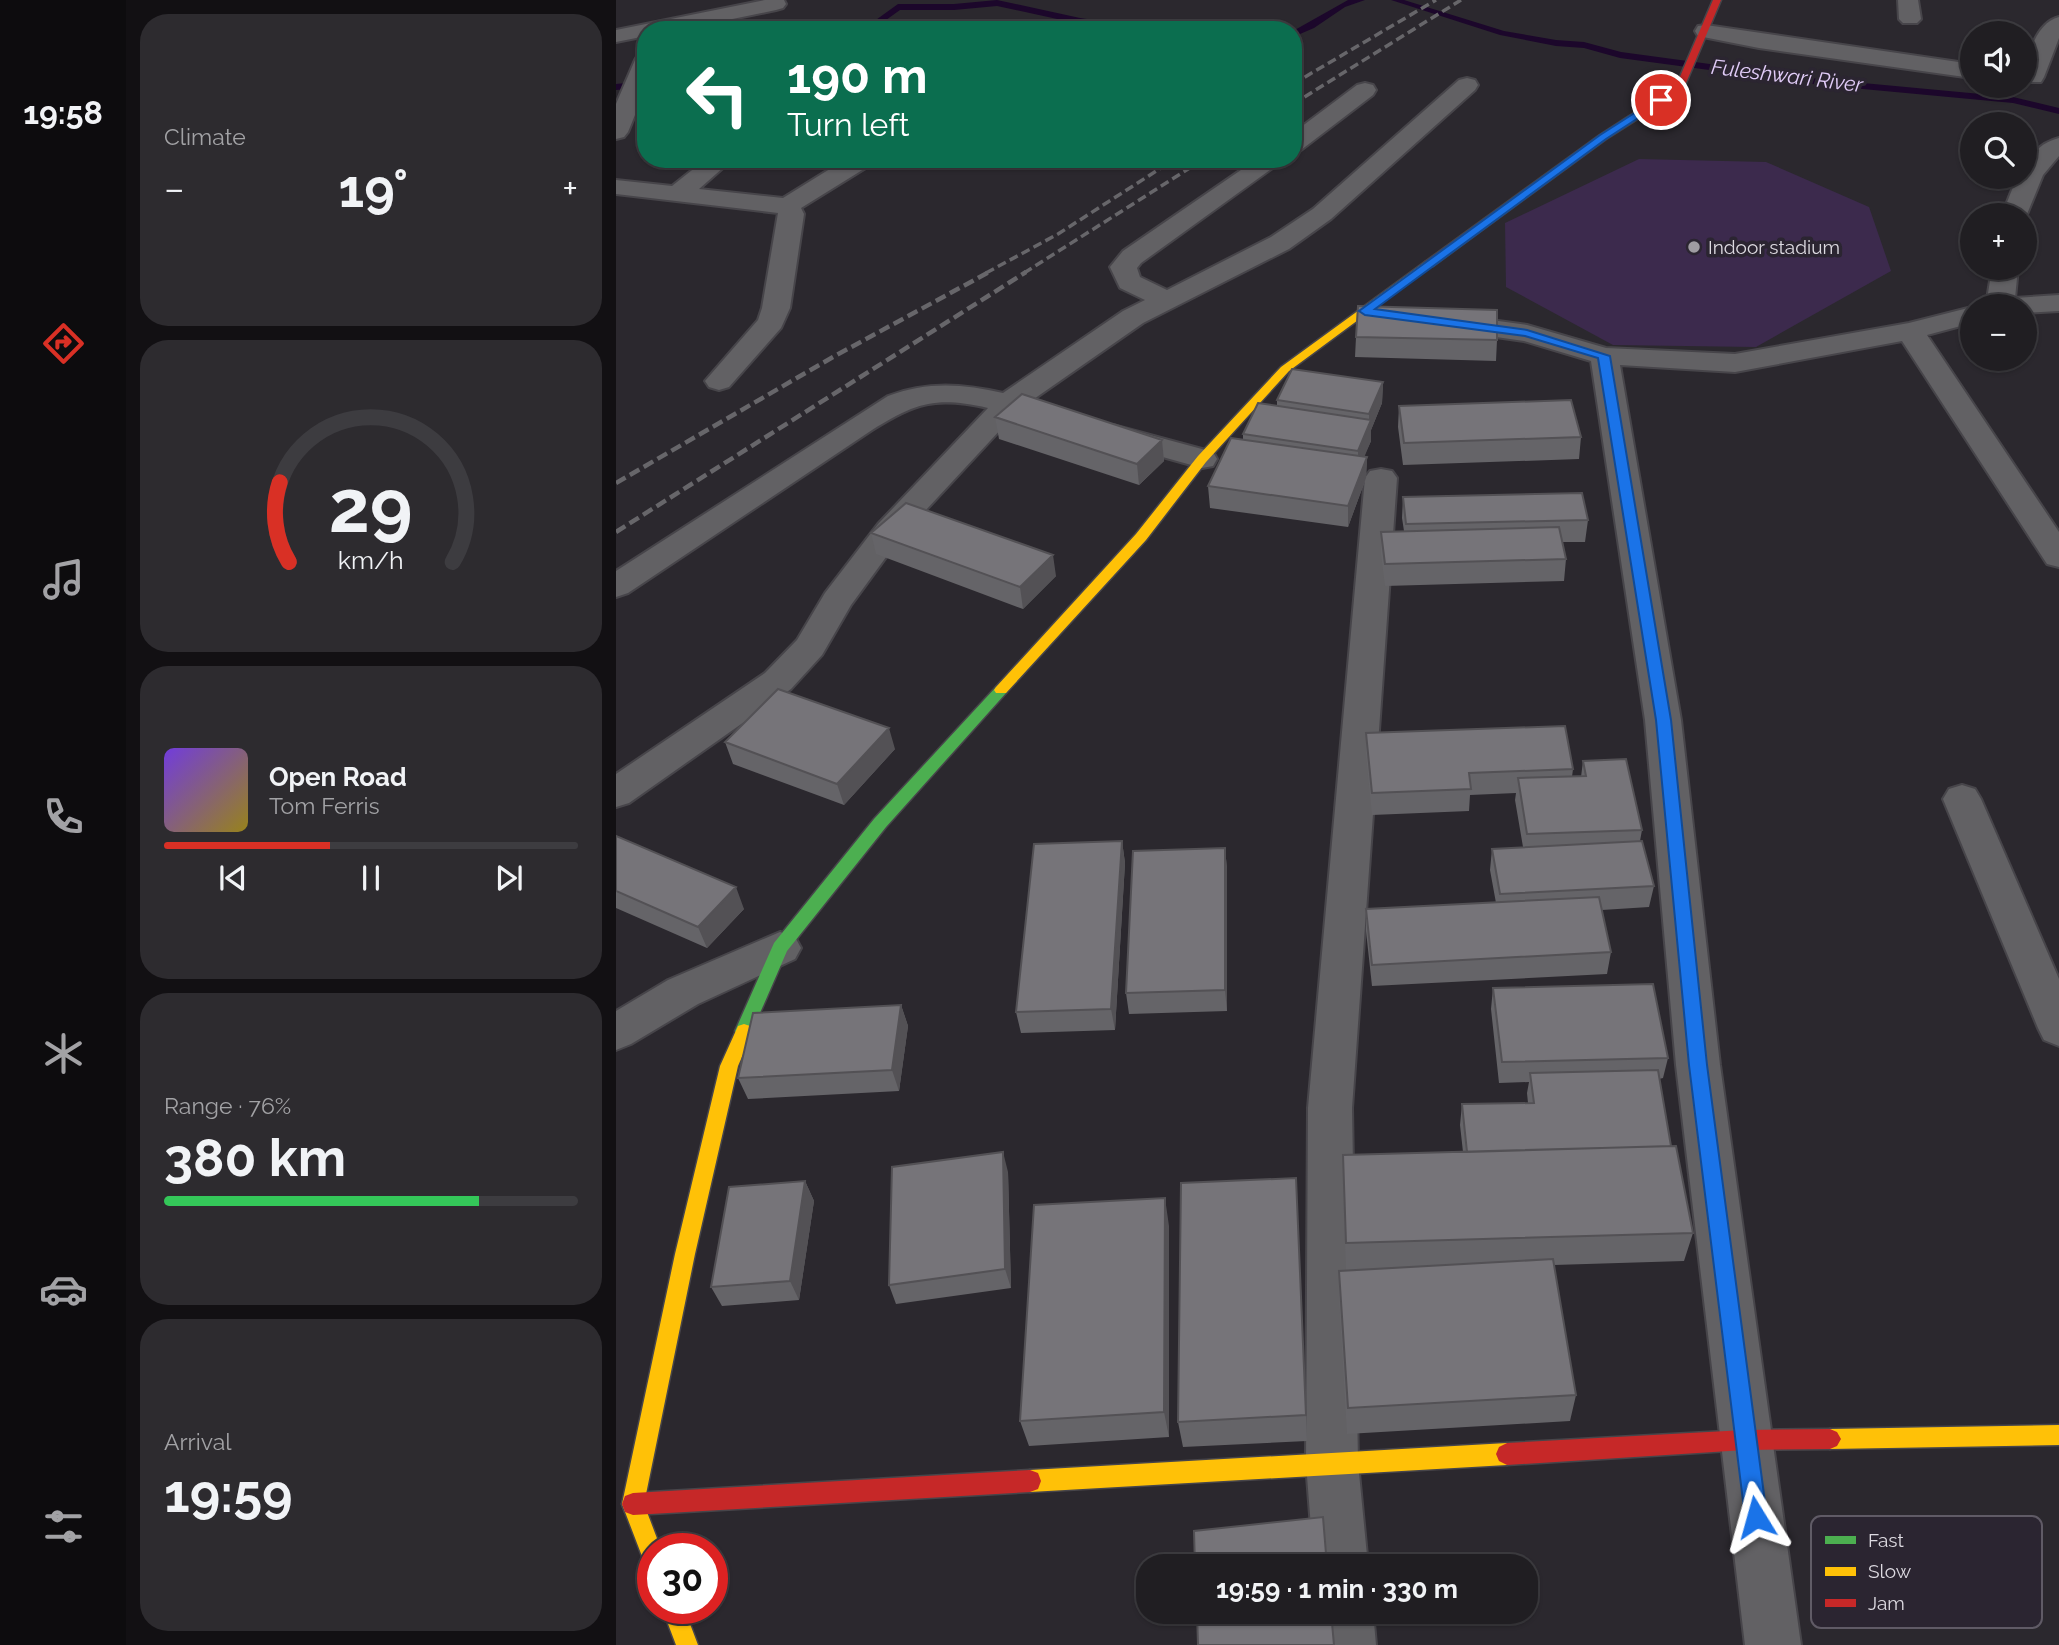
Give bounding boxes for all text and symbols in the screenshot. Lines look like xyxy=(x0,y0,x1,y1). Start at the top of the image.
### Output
map controls xyxy=(1960,21,2037,371)
button: sound xyxy=(1960,21,2037,98)
text: 190 m xyxy=(787,47,928,104)
icon: left xyxy=(672,49,763,140)
water label: Fuleshwari River xyxy=(1710,54,1865,97)
pin xyxy=(1631,70,1691,130)
icon: arrive xyxy=(1642,81,1680,119)
text: 19:58 xyxy=(23,94,103,131)
text: Turn left xyxy=(787,106,909,143)
button: search xyxy=(1960,112,2037,189)
text: Climate xyxy=(164,123,246,150)
text: 19° xyxy=(339,158,408,219)
text: − xyxy=(164,166,184,211)
text: + xyxy=(562,166,578,211)
button: + xyxy=(1960,203,2037,280)
place label: Indoor stadium xyxy=(1708,236,1840,258)
marker: Indoor stadium xyxy=(1686,239,1702,255)
button: − xyxy=(1960,294,2037,371)
icon: directions xyxy=(39,319,88,368)
text: 29 xyxy=(329,465,413,550)
text: km/h xyxy=(338,545,404,575)
icon: music xyxy=(39,555,88,604)
text: Open Road xyxy=(269,762,407,792)
icon: phone xyxy=(39,792,88,841)
text: Tom Ferris xyxy=(269,792,380,819)
icon: previous xyxy=(214,859,252,897)
icon: pause xyxy=(352,859,390,897)
icon: next xyxy=(490,859,528,897)
icon: climate xyxy=(39,1029,88,1078)
text: Range · 76% xyxy=(164,1092,291,1119)
text: 380 km xyxy=(164,1127,346,1188)
icon: car xyxy=(39,1265,88,1314)
text: Arrival xyxy=(164,1428,231,1455)
text: 19:59 xyxy=(164,1463,293,1524)
position arrow xyxy=(1719,1480,1793,1554)
icon: filters xyxy=(39,1502,88,1551)
legend xyxy=(1811,1516,2042,1628)
text: Fast xyxy=(1868,1529,1904,1551)
speed limit sign: 30 xyxy=(637,1533,728,1624)
text: Slow xyxy=(1868,1560,1912,1582)
text: 19:59 · 1 min · 330 m xyxy=(1216,1574,1458,1604)
text: Jam xyxy=(1868,1592,1905,1614)

